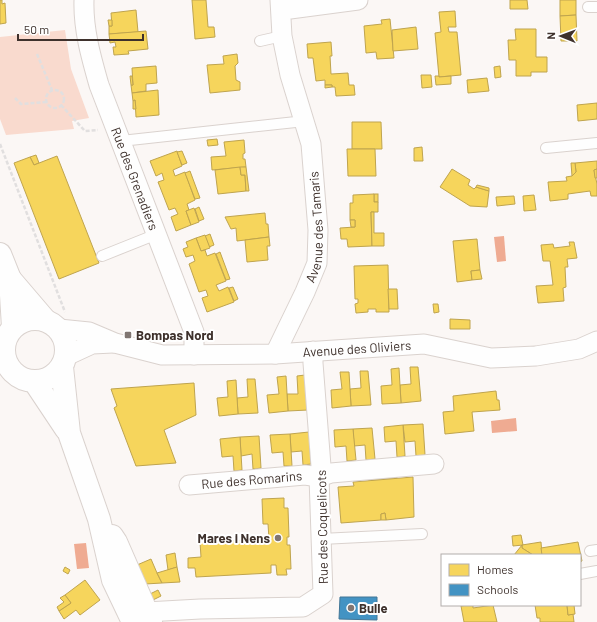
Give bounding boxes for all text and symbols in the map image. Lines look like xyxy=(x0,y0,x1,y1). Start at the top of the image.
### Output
scale bar xyxy=(18,16,143,42)
north arrow xyxy=(541,16,581,56)
text: 50 m xyxy=(24,22,49,36)
text: N xyxy=(544,32,557,40)
street label: Rue des Grenadiers xyxy=(108,125,162,232)
street label: Avenue des Tamaris xyxy=(302,171,326,285)
place label: Bompas Nord xyxy=(136,327,214,343)
marker: Bompas Nord xyxy=(123,330,133,340)
street label: Avenue des Oliviers xyxy=(302,337,412,360)
street label: Rue des Romarins xyxy=(201,467,303,492)
street label: Rue des Coquelicots xyxy=(313,470,331,584)
place label: Mares i Nens xyxy=(198,530,270,546)
marker: Mares i Nens xyxy=(273,533,283,543)
legend xyxy=(441,554,581,606)
text: Homes xyxy=(477,562,514,576)
text: Schools xyxy=(477,582,518,596)
place label: Bulle xyxy=(359,600,388,616)
marker: Bulle xyxy=(346,603,356,613)

